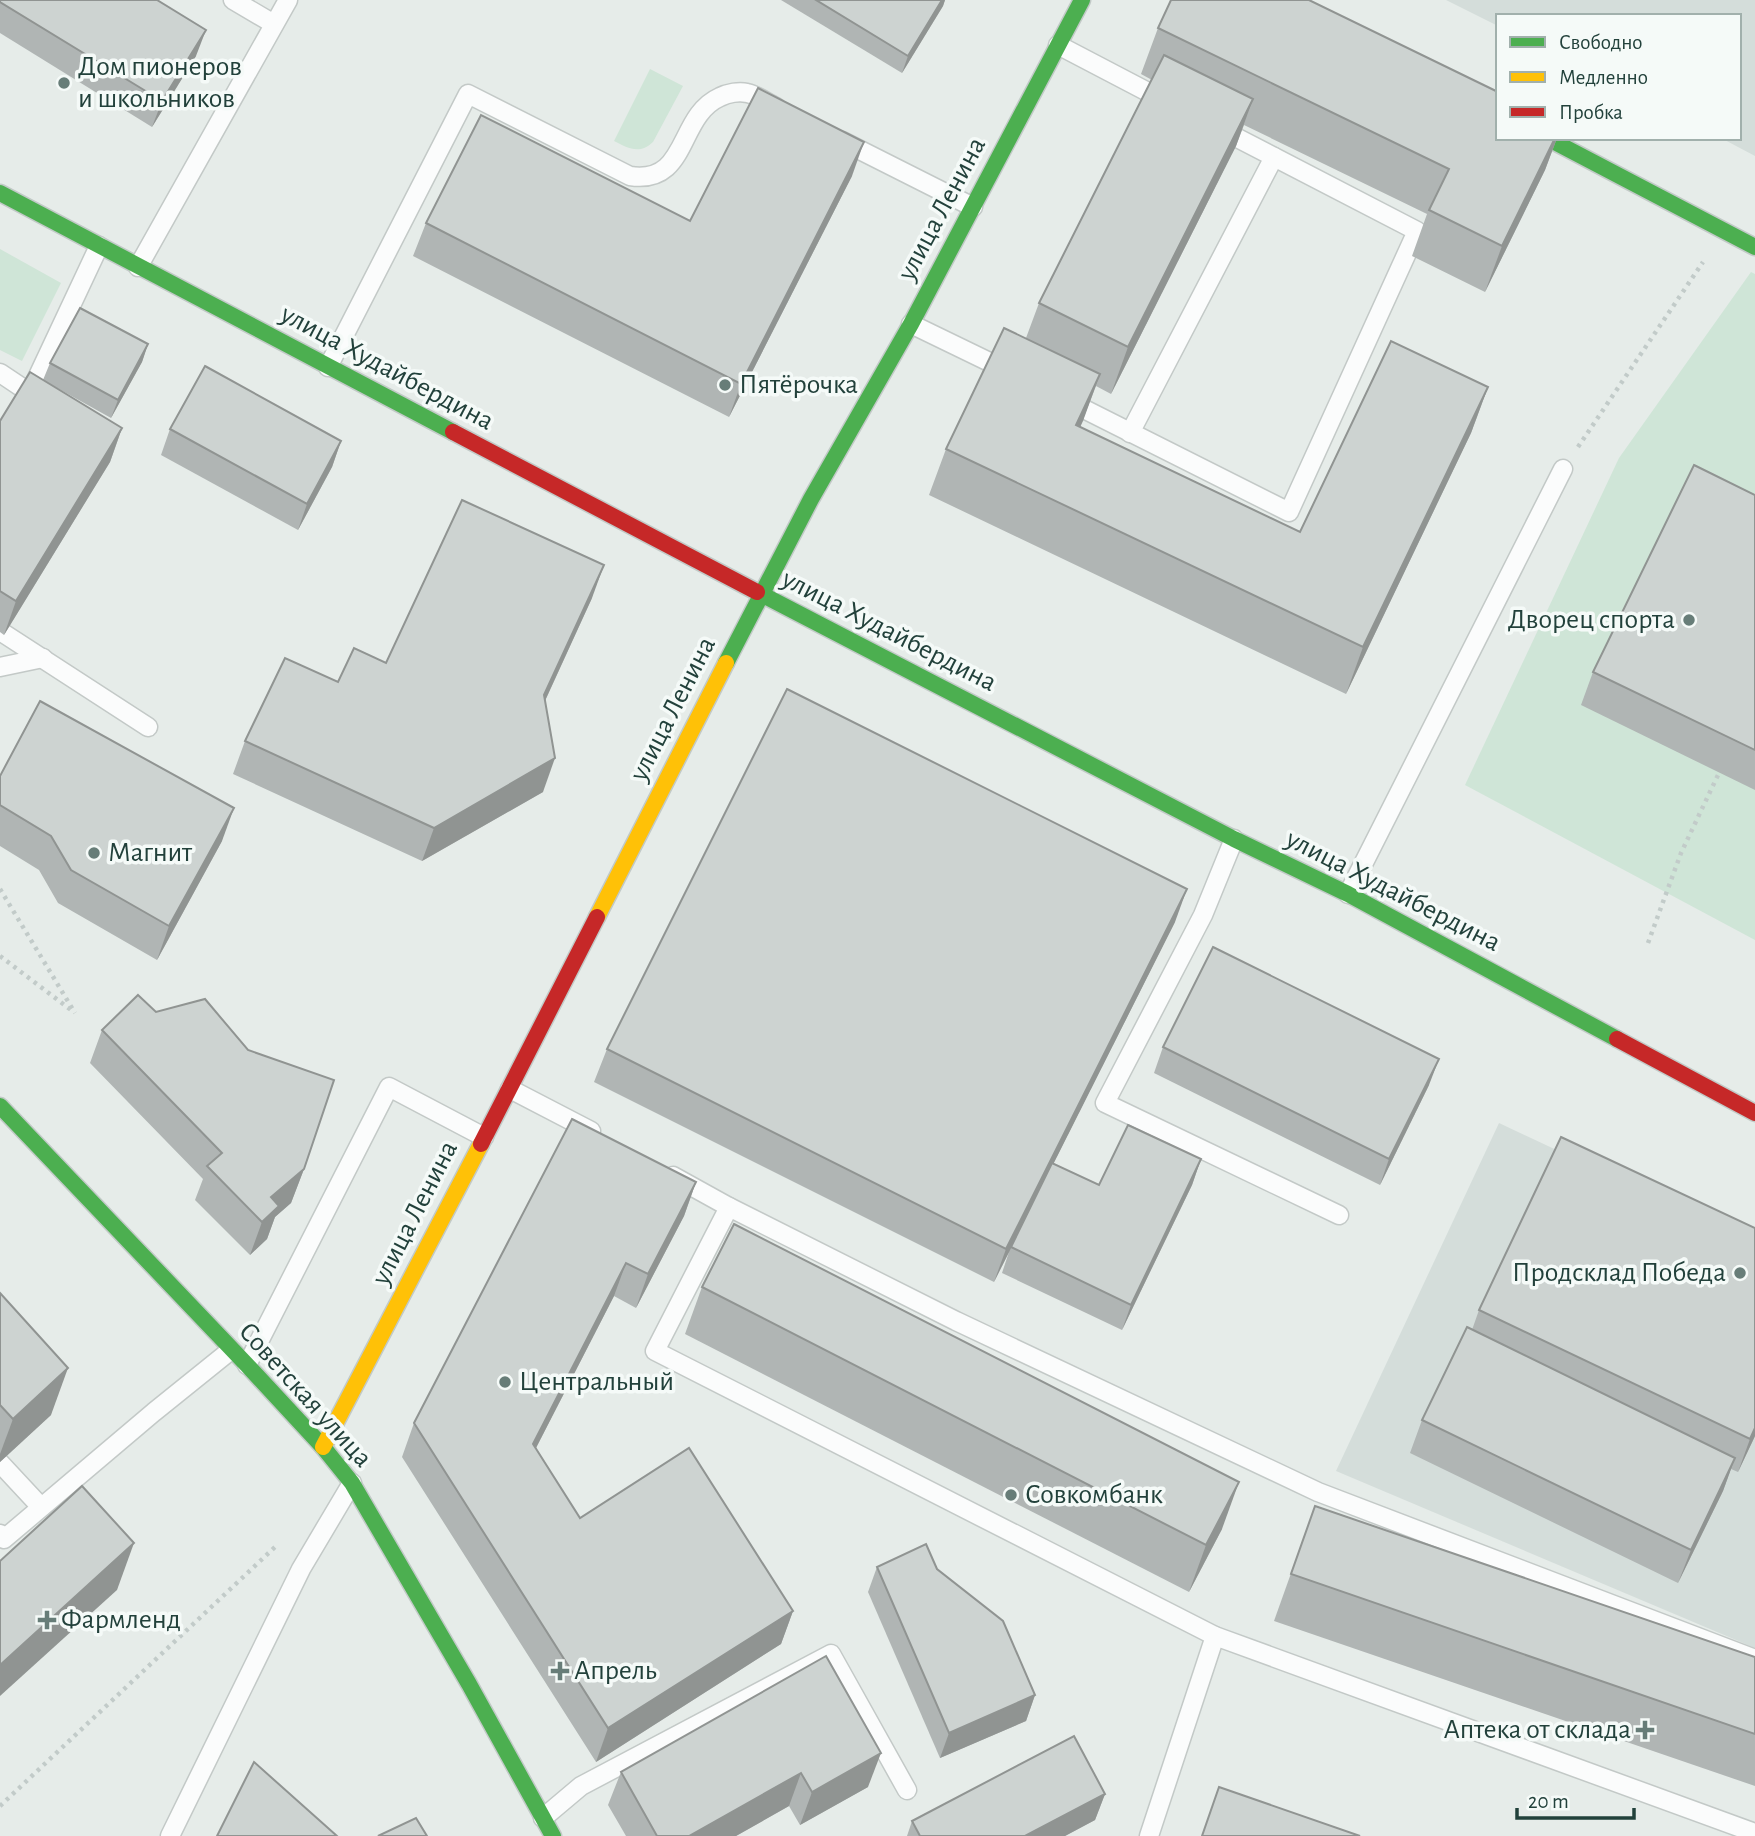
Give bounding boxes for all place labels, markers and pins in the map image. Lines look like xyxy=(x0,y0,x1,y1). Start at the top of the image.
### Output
place label: Дом пионеров и школьников xyxy=(78,53,242,113)
marker: Дом пионеров и школьников xyxy=(56,75,72,91)
place label: Пятёрочка xyxy=(739,371,858,399)
marker: Пятёрочка xyxy=(717,377,733,393)
place label: Дворец спорта xyxy=(1508,606,1675,634)
marker: Дворец спорта xyxy=(1681,612,1697,628)
place label: Магнит xyxy=(108,839,193,867)
marker: Магнит xyxy=(86,845,102,861)
place label: Продсклад Победа xyxy=(1512,1259,1726,1287)
marker: Продсклад Победа xyxy=(1732,1265,1748,1281)
place label: Центральный xyxy=(519,1368,674,1396)
marker: Центральный xyxy=(497,1374,513,1390)
place label: Совкомбанк xyxy=(1025,1481,1163,1509)
marker: Совкомбанк xyxy=(1003,1487,1019,1503)
place label: Фармленд xyxy=(61,1606,181,1634)
marker: Фармленд xyxy=(39,1612,55,1628)
place label: Апрель xyxy=(574,1657,657,1685)
marker: Апрель xyxy=(552,1663,568,1679)
place label: Аптека от склада xyxy=(1443,1716,1631,1744)
marker: Аптека от склада xyxy=(1637,1722,1653,1738)

